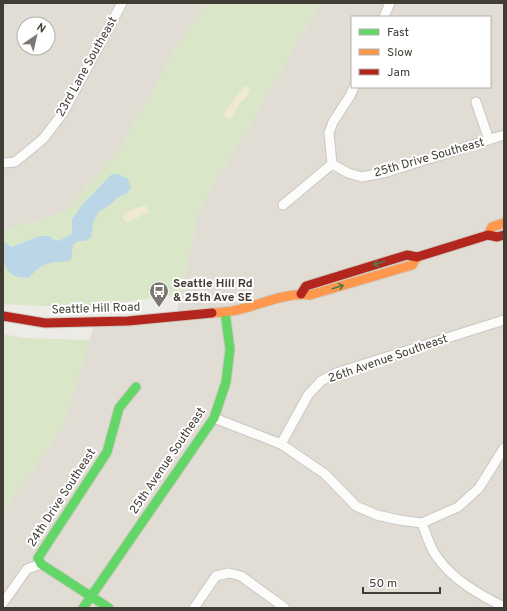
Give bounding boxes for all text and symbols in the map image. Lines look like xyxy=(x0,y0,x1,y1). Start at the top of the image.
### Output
street label: 23rd Lane Southeast xyxy=(53,14,121,120)
north arrow xyxy=(16,16,56,56)
legend xyxy=(351,16,491,88)
text: N xyxy=(34,21,48,37)
text: Fast xyxy=(387,25,409,41)
text: Slow xyxy=(387,45,413,61)
text: Jam xyxy=(387,65,410,81)
street label: 25th Drive Southeast xyxy=(372,135,486,181)
one-way arrow xyxy=(373,260,386,267)
place label: Seattle Hill Rd & 25th Ave SE xyxy=(173,276,253,306)
bus stop icon: Seattle Hill Rd & 25th Ave SE xyxy=(148,280,170,308)
one-way arrow xyxy=(332,283,345,290)
street label: Seattle Hill Road xyxy=(51,299,141,319)
street label: 26th Avenue Southeast xyxy=(326,331,450,387)
street label: 25th Avenue Southeast xyxy=(126,404,210,518)
street label: 24th Drive Southeast xyxy=(24,446,100,550)
scale bar xyxy=(363,569,440,595)
text: 50 m xyxy=(369,576,397,592)

